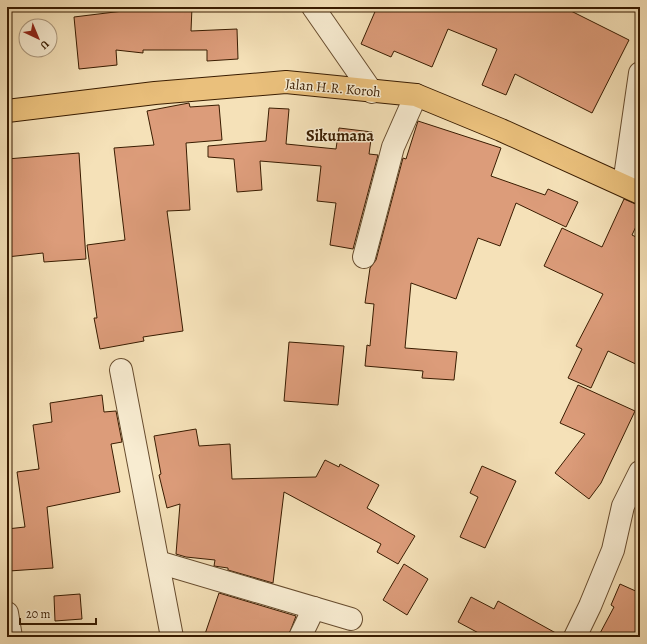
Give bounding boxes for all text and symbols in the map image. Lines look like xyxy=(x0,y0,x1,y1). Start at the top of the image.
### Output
north arrow xyxy=(18,18,58,58)
text: U xyxy=(36,37,52,53)
street label: Jalan H.R. Koroh xyxy=(284,74,382,102)
district label: Sikumana xyxy=(306,125,374,147)
scale bar xyxy=(20,600,96,626)
text: 20 m xyxy=(26,606,50,622)

